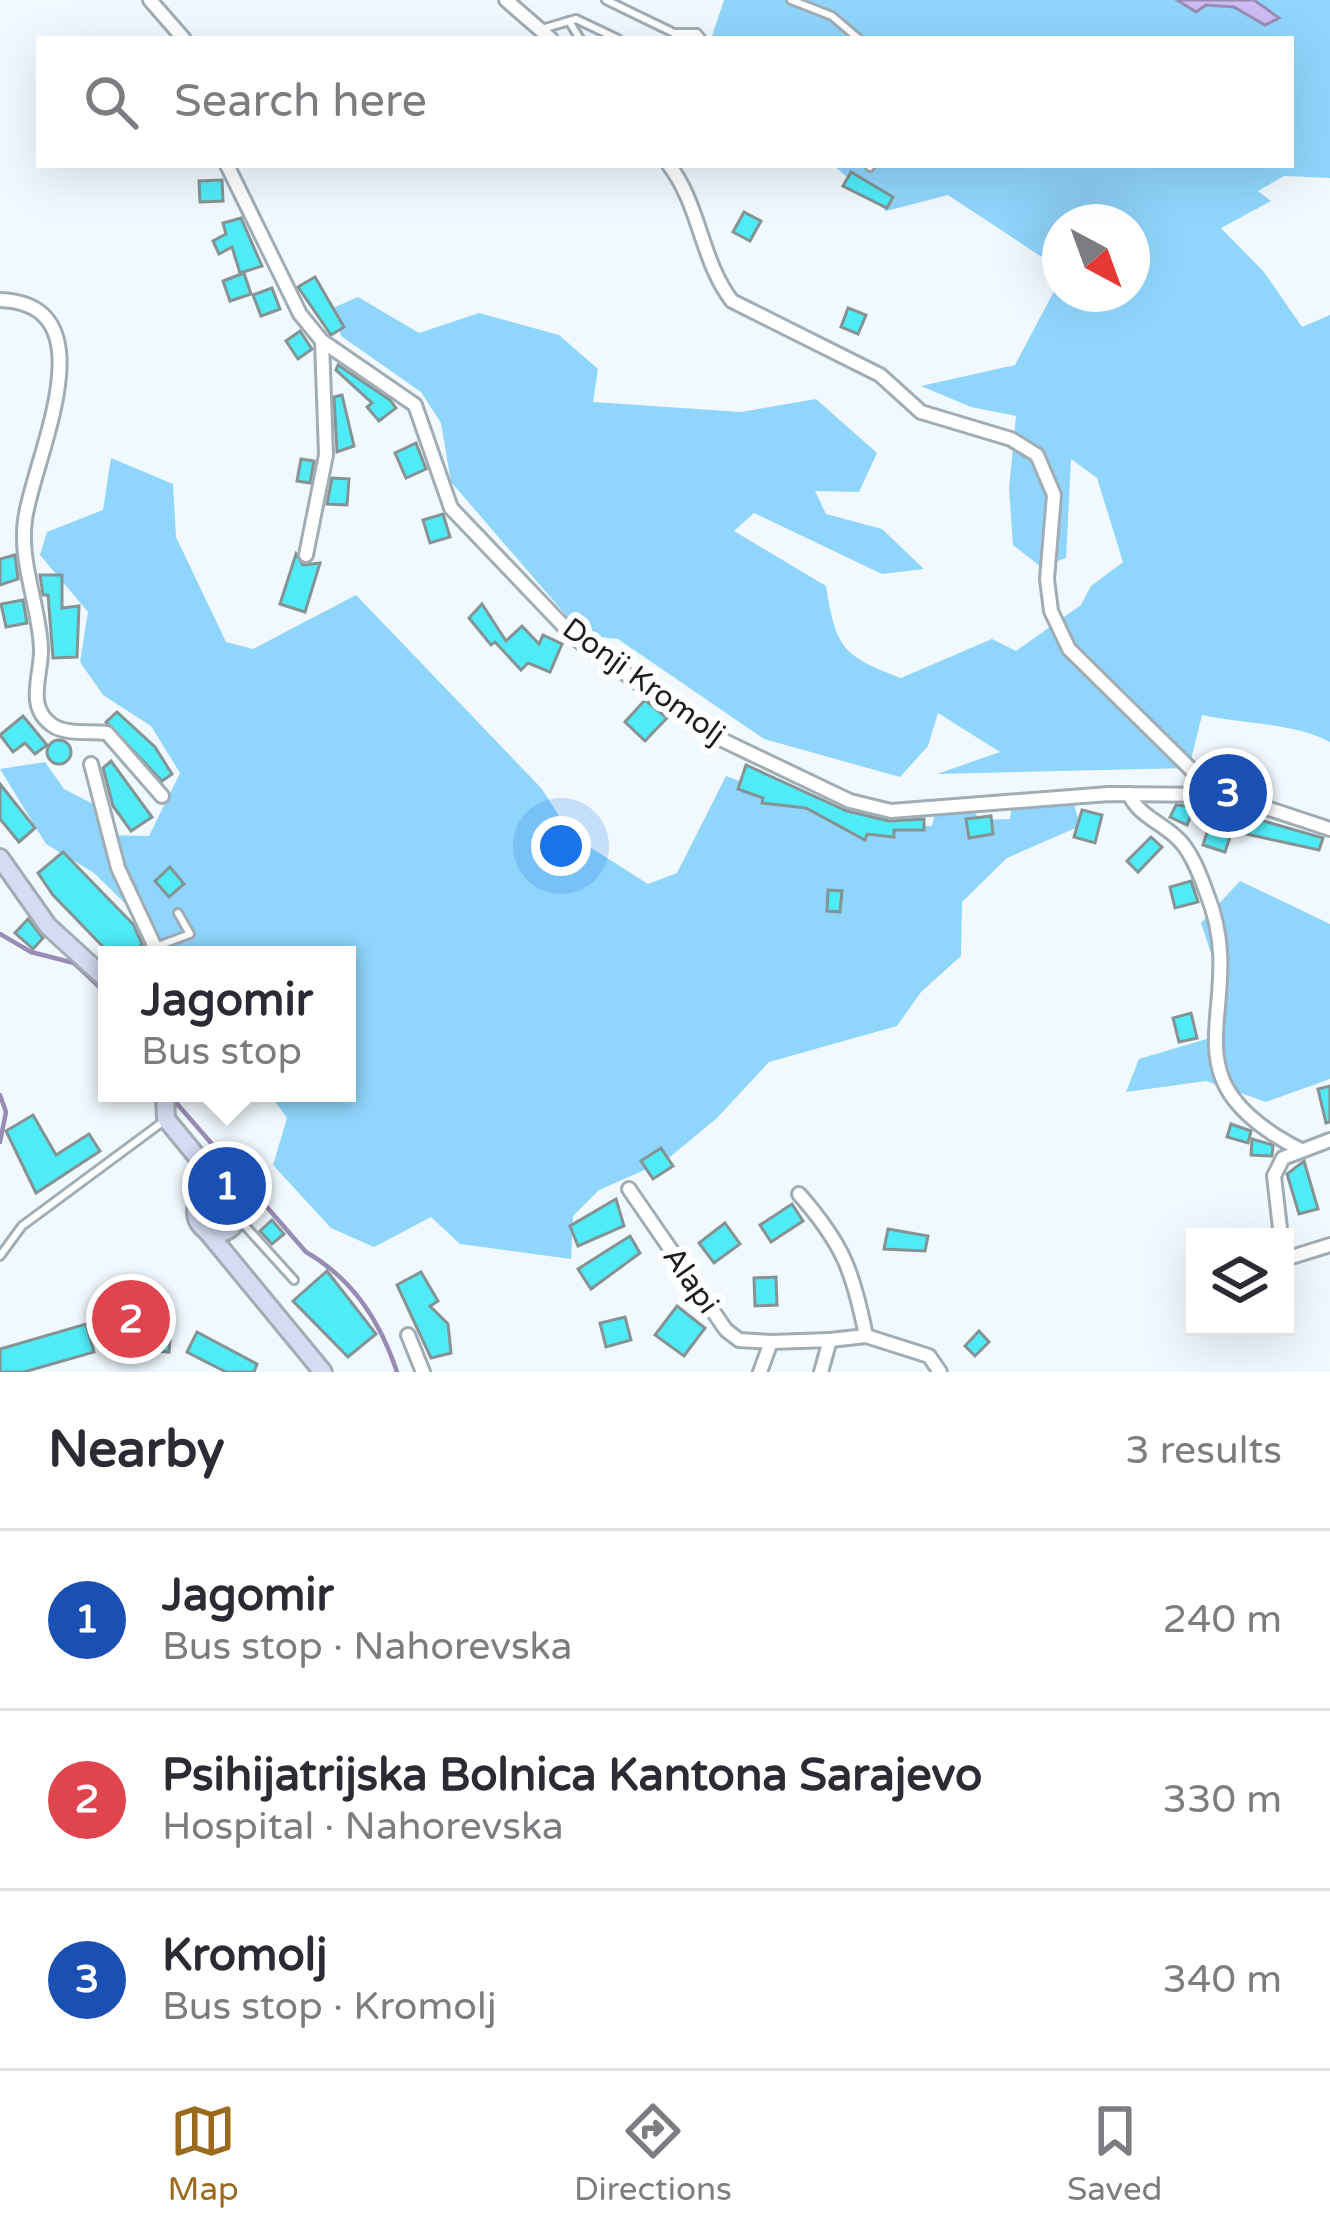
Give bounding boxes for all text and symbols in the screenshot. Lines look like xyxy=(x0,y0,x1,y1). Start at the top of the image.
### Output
search box xyxy=(36,36,1294,168)
icon: search xyxy=(78,69,144,135)
text: Search here xyxy=(174,75,427,129)
north arrow xyxy=(1042,204,1150,312)
street label: Donji Kromolj xyxy=(555,610,732,753)
pin: 3 xyxy=(1189,748,1267,838)
your location xyxy=(531,816,591,876)
popup xyxy=(98,946,356,1102)
text: Jagomir xyxy=(141,974,313,1028)
text: Bus stop xyxy=(141,1028,302,1075)
pin: 1 xyxy=(188,1141,266,1231)
map controls xyxy=(1186,1228,1294,1336)
button: layers xyxy=(1186,1228,1294,1336)
street label: Alapi xyxy=(655,1240,727,1321)
pin: 2 xyxy=(92,1274,170,1364)
text: Nearby xyxy=(48,1419,225,1481)
text: 3 results xyxy=(1125,1427,1282,1474)
text: Jagomir xyxy=(162,1569,334,1623)
text: 1 xyxy=(75,1596,99,1643)
text: 240 m xyxy=(1163,1596,1282,1643)
text: Bus stop · Nahorevska xyxy=(162,1623,572,1670)
text: Psihijatrijska Bolnica Kantona Sarajevo xyxy=(162,1749,982,1803)
text: 2 xyxy=(75,1776,99,1823)
text: 330 m xyxy=(1163,1776,1282,1823)
text: Hospital · Nahorevska xyxy=(162,1803,564,1850)
text: Kromolj xyxy=(162,1929,327,1983)
text: 3 xyxy=(75,1956,99,2003)
text: 340 m xyxy=(1163,1956,1282,2003)
text: Bus stop · Kromolj xyxy=(162,1983,497,2030)
tab: Map xyxy=(168,2098,239,2209)
tab: Directions xyxy=(574,2098,732,2209)
tab: Saved xyxy=(1067,2098,1162,2209)

